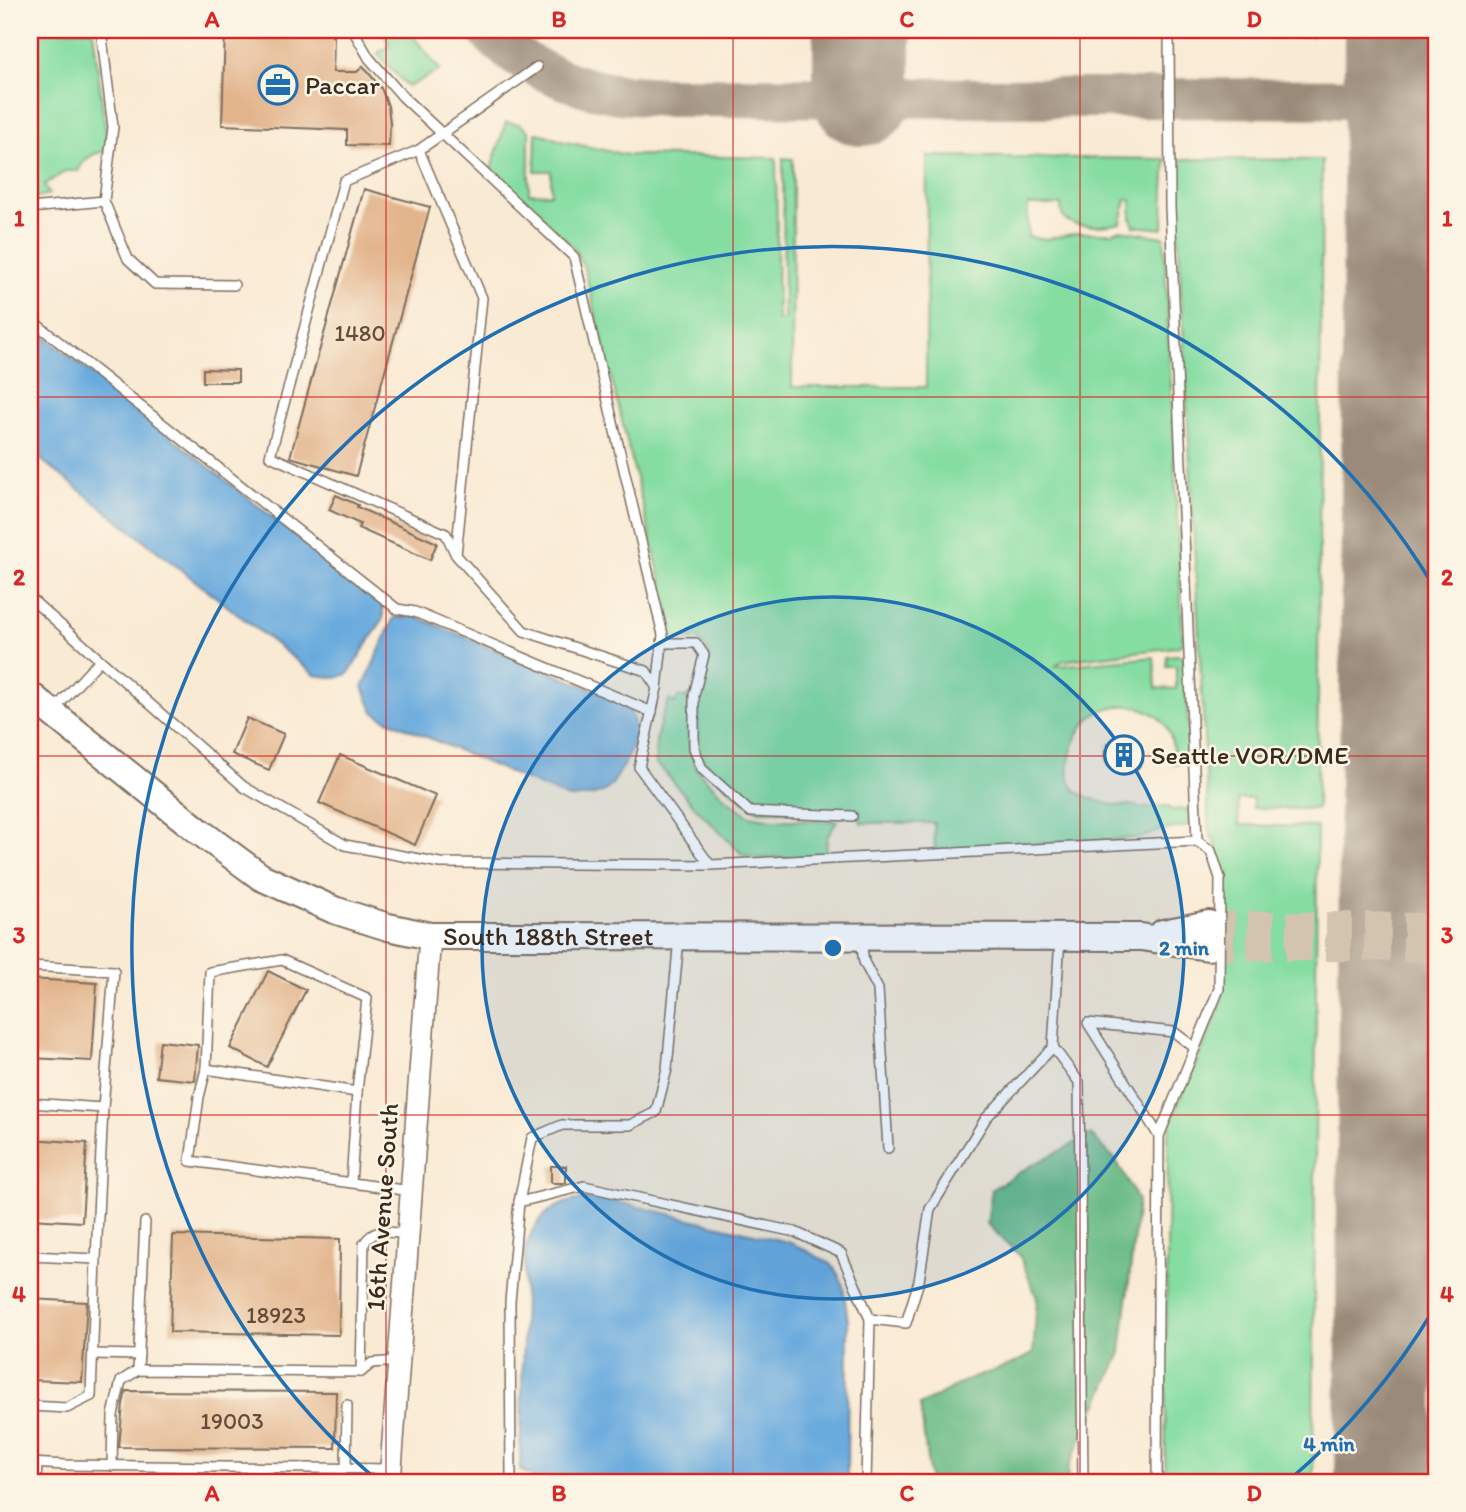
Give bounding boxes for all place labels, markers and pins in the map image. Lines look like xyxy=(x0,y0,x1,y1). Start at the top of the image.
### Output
office icon: Paccar xyxy=(257,64,299,106)
place label: Paccar xyxy=(305,69,380,101)
building icon: Seattle VOR/DME xyxy=(1103,734,1145,776)
place label: Seattle VOR/DME xyxy=(1151,739,1349,771)
centre of rings xyxy=(821,936,845,960)

